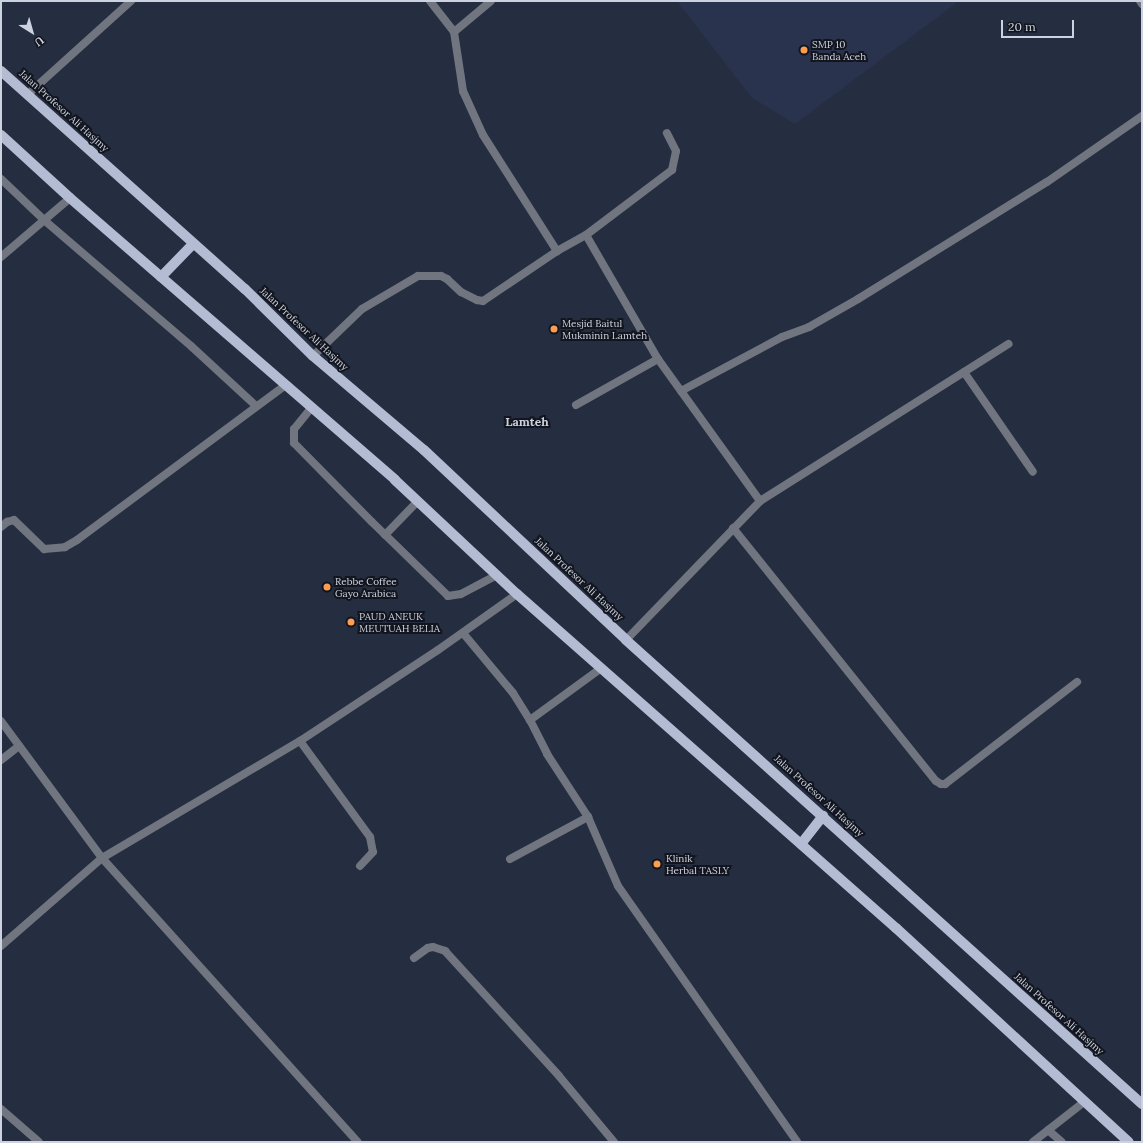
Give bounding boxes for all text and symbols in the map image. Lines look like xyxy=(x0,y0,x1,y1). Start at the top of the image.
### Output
north arrow xyxy=(12,12,52,52)
scale bar xyxy=(1003,12,1076,38)
text: 20 m xyxy=(1008,19,1036,34)
text: U xyxy=(32,33,47,50)
place label: SMP 10 Banda Aceh xyxy=(812,38,866,62)
marker: SMP 10 Banda Aceh xyxy=(799,45,809,55)
street label: Jalan Profesor Ali Hasjmy xyxy=(17,68,111,154)
street label: Jalan Profesor Ali Hasjmy xyxy=(257,285,351,373)
place label: Mesjid Baitul Mukminin Lamteh xyxy=(562,317,647,340)
marker: Mesjid Baitul Mukminin Lamteh xyxy=(549,324,559,334)
district label: Lamteh xyxy=(505,415,549,429)
street label: Jalan Profesor Ali Hasjmy xyxy=(532,535,626,623)
place label: Rebbe Coffee Gayo Arabica xyxy=(335,575,397,598)
marker: Rebbe Coffee Gayo Arabica xyxy=(322,582,332,592)
place label: PAUD ANEUK MEUTUAH BELIA xyxy=(359,610,440,634)
marker: PAUD ANEUK MEUTUAH BELIA xyxy=(346,617,356,627)
street label: Jalan Profesor Ali Hasjmy xyxy=(772,753,866,839)
place label: Klinik Herbal TASLY xyxy=(666,852,729,876)
marker: Klinik Herbal TASLY xyxy=(651,858,663,870)
street label: Jalan Profesor Ali Hasjmy xyxy=(1012,971,1106,1057)

